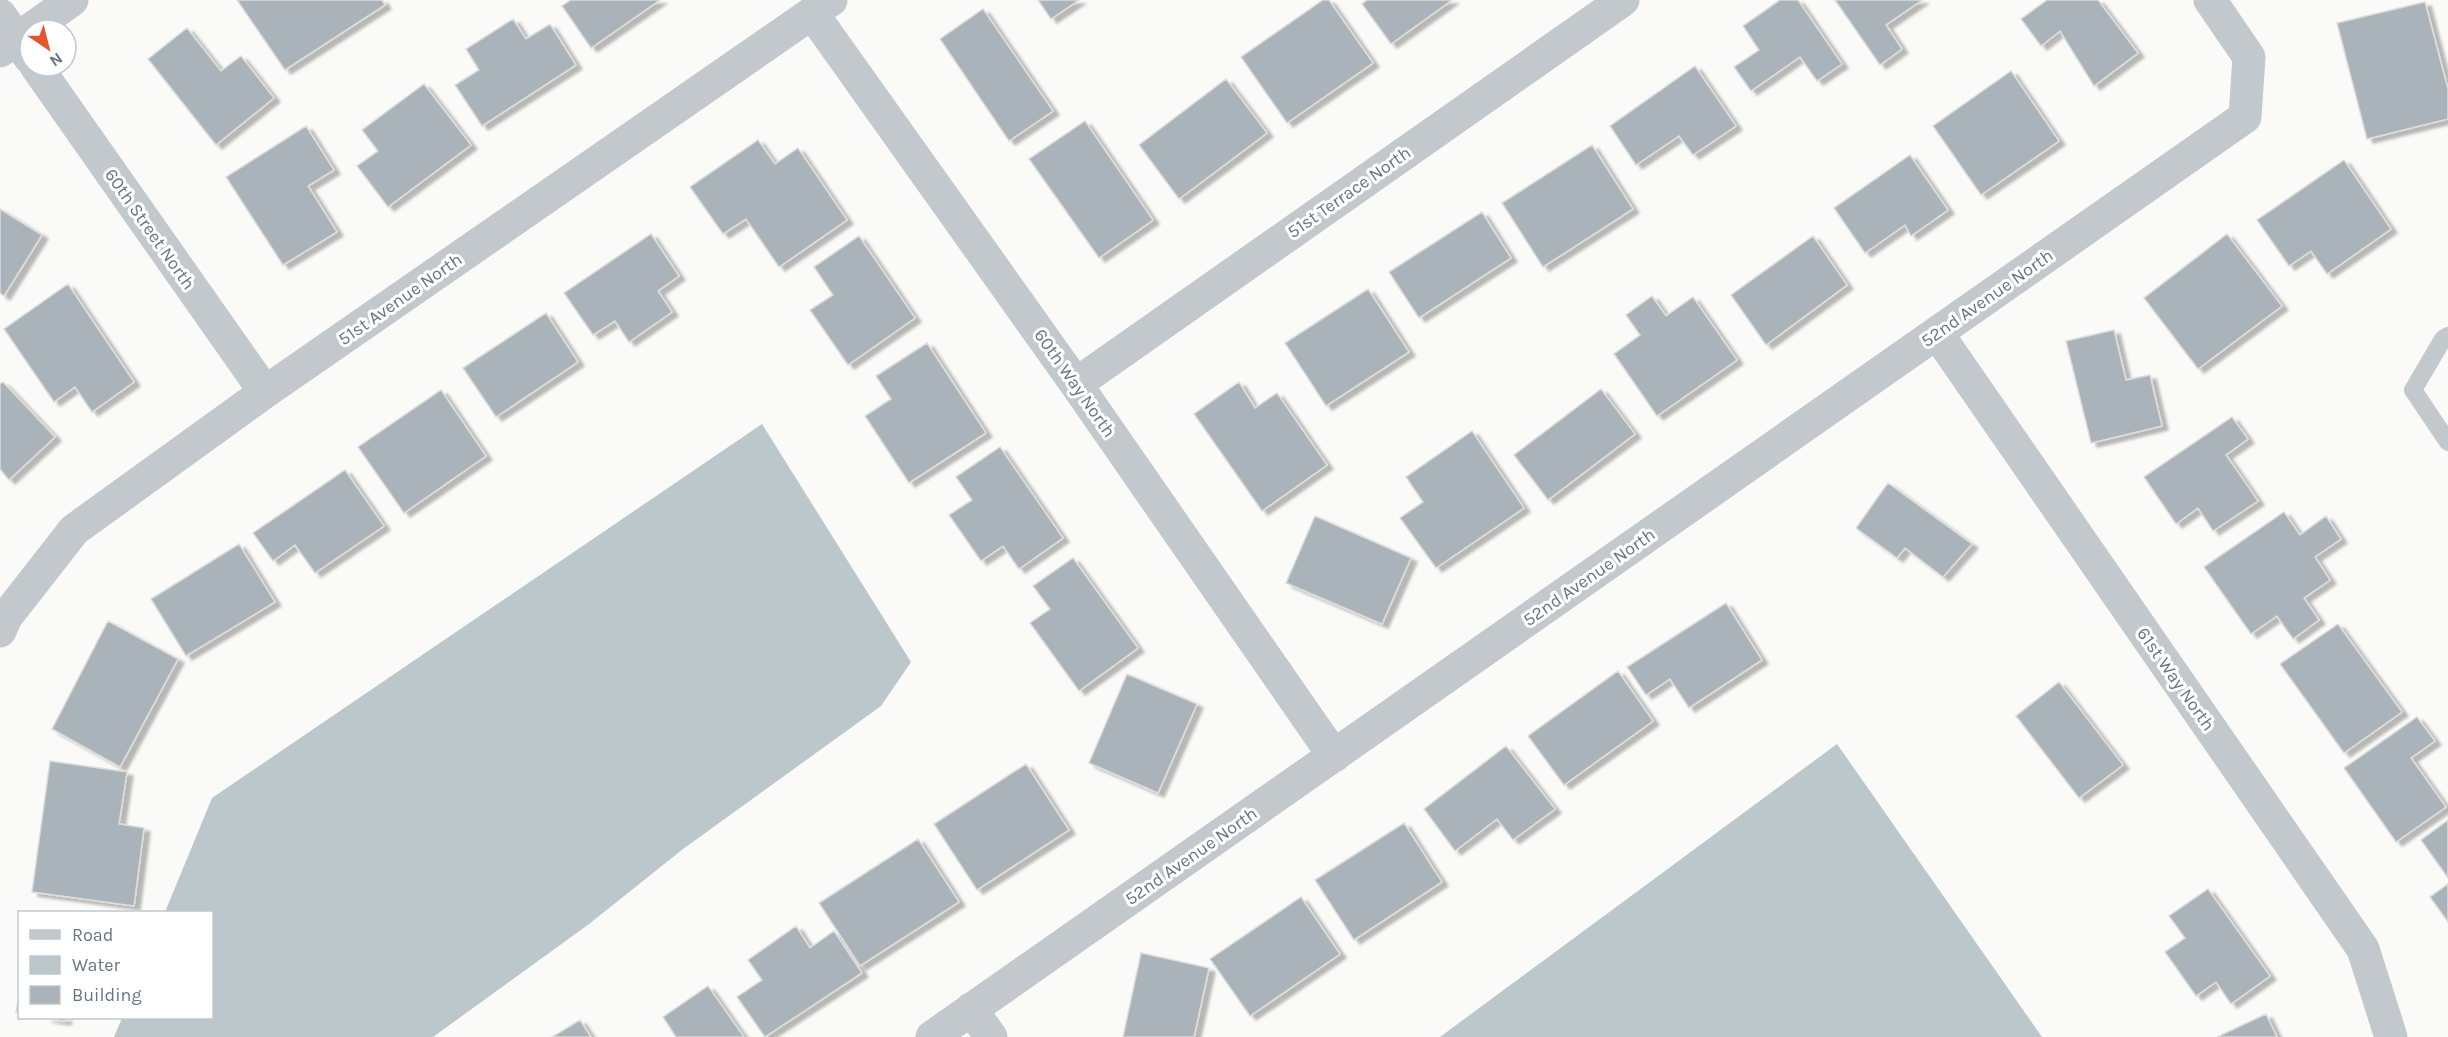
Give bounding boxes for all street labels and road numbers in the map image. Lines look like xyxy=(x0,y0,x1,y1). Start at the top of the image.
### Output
street label: 51st Terrace North xyxy=(1283,141,1415,243)
street label: 60th Street North xyxy=(100,164,200,294)
street label: 52nd Avenue North xyxy=(1917,244,2057,352)
street label: 51st Avenue North xyxy=(334,248,466,350)
street label: 60th Way North xyxy=(1029,325,1121,441)
street label: 52nd Avenue North xyxy=(1519,523,1659,631)
street label: 61st Way North xyxy=(2132,623,2220,735)
street label: 52nd Avenue North xyxy=(1121,802,1261,910)

